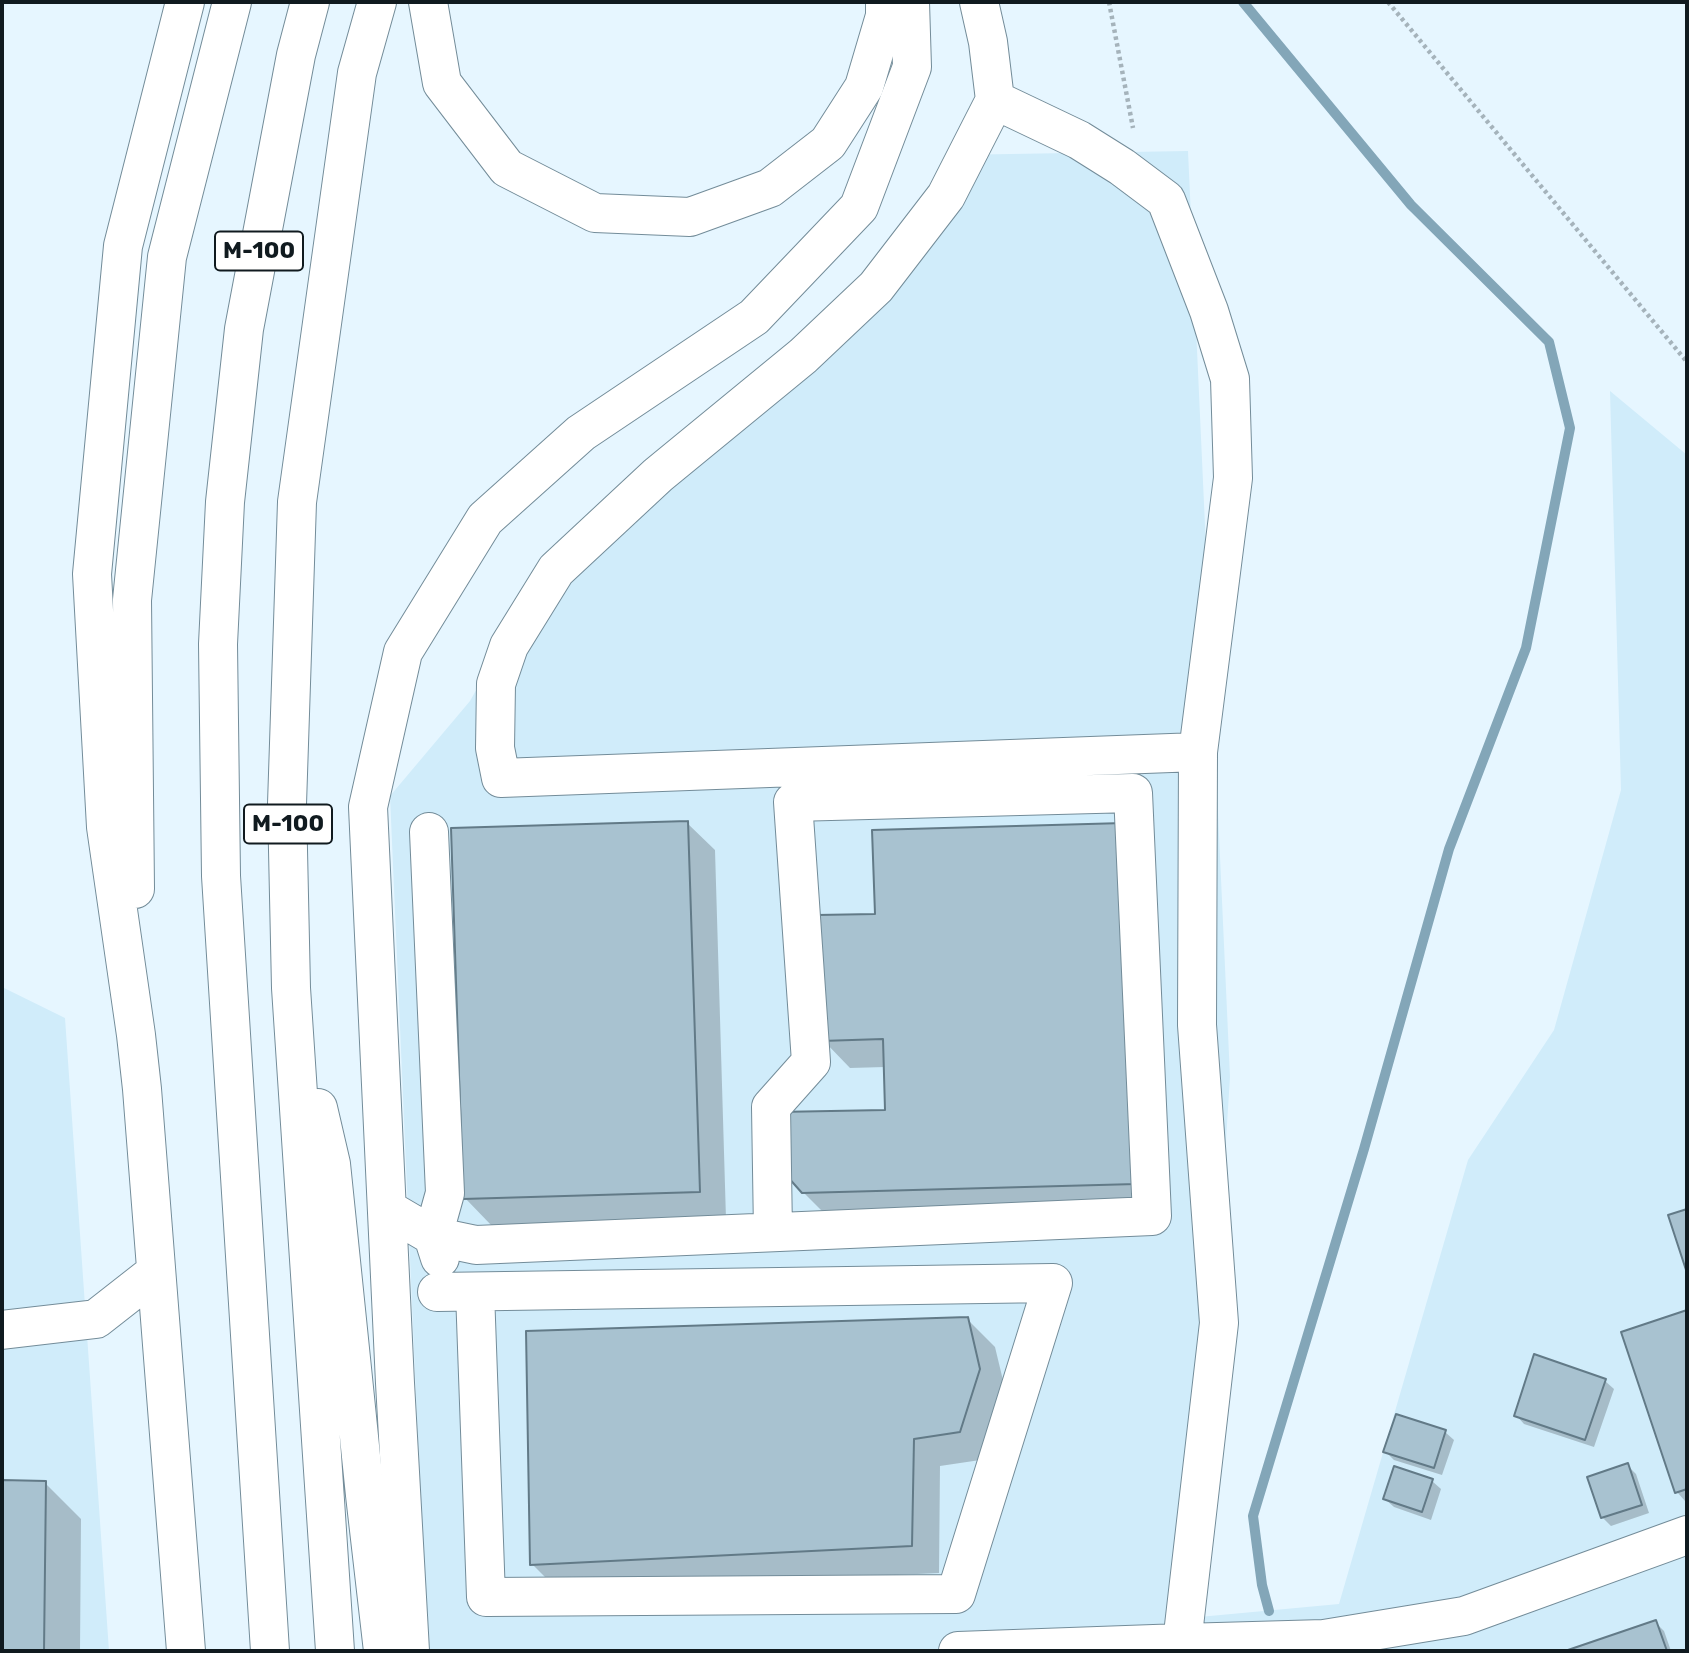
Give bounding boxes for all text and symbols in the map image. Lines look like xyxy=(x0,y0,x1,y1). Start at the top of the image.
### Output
road number: M-100 xyxy=(215,232,303,270)
road number: M-100 xyxy=(244,804,332,844)

